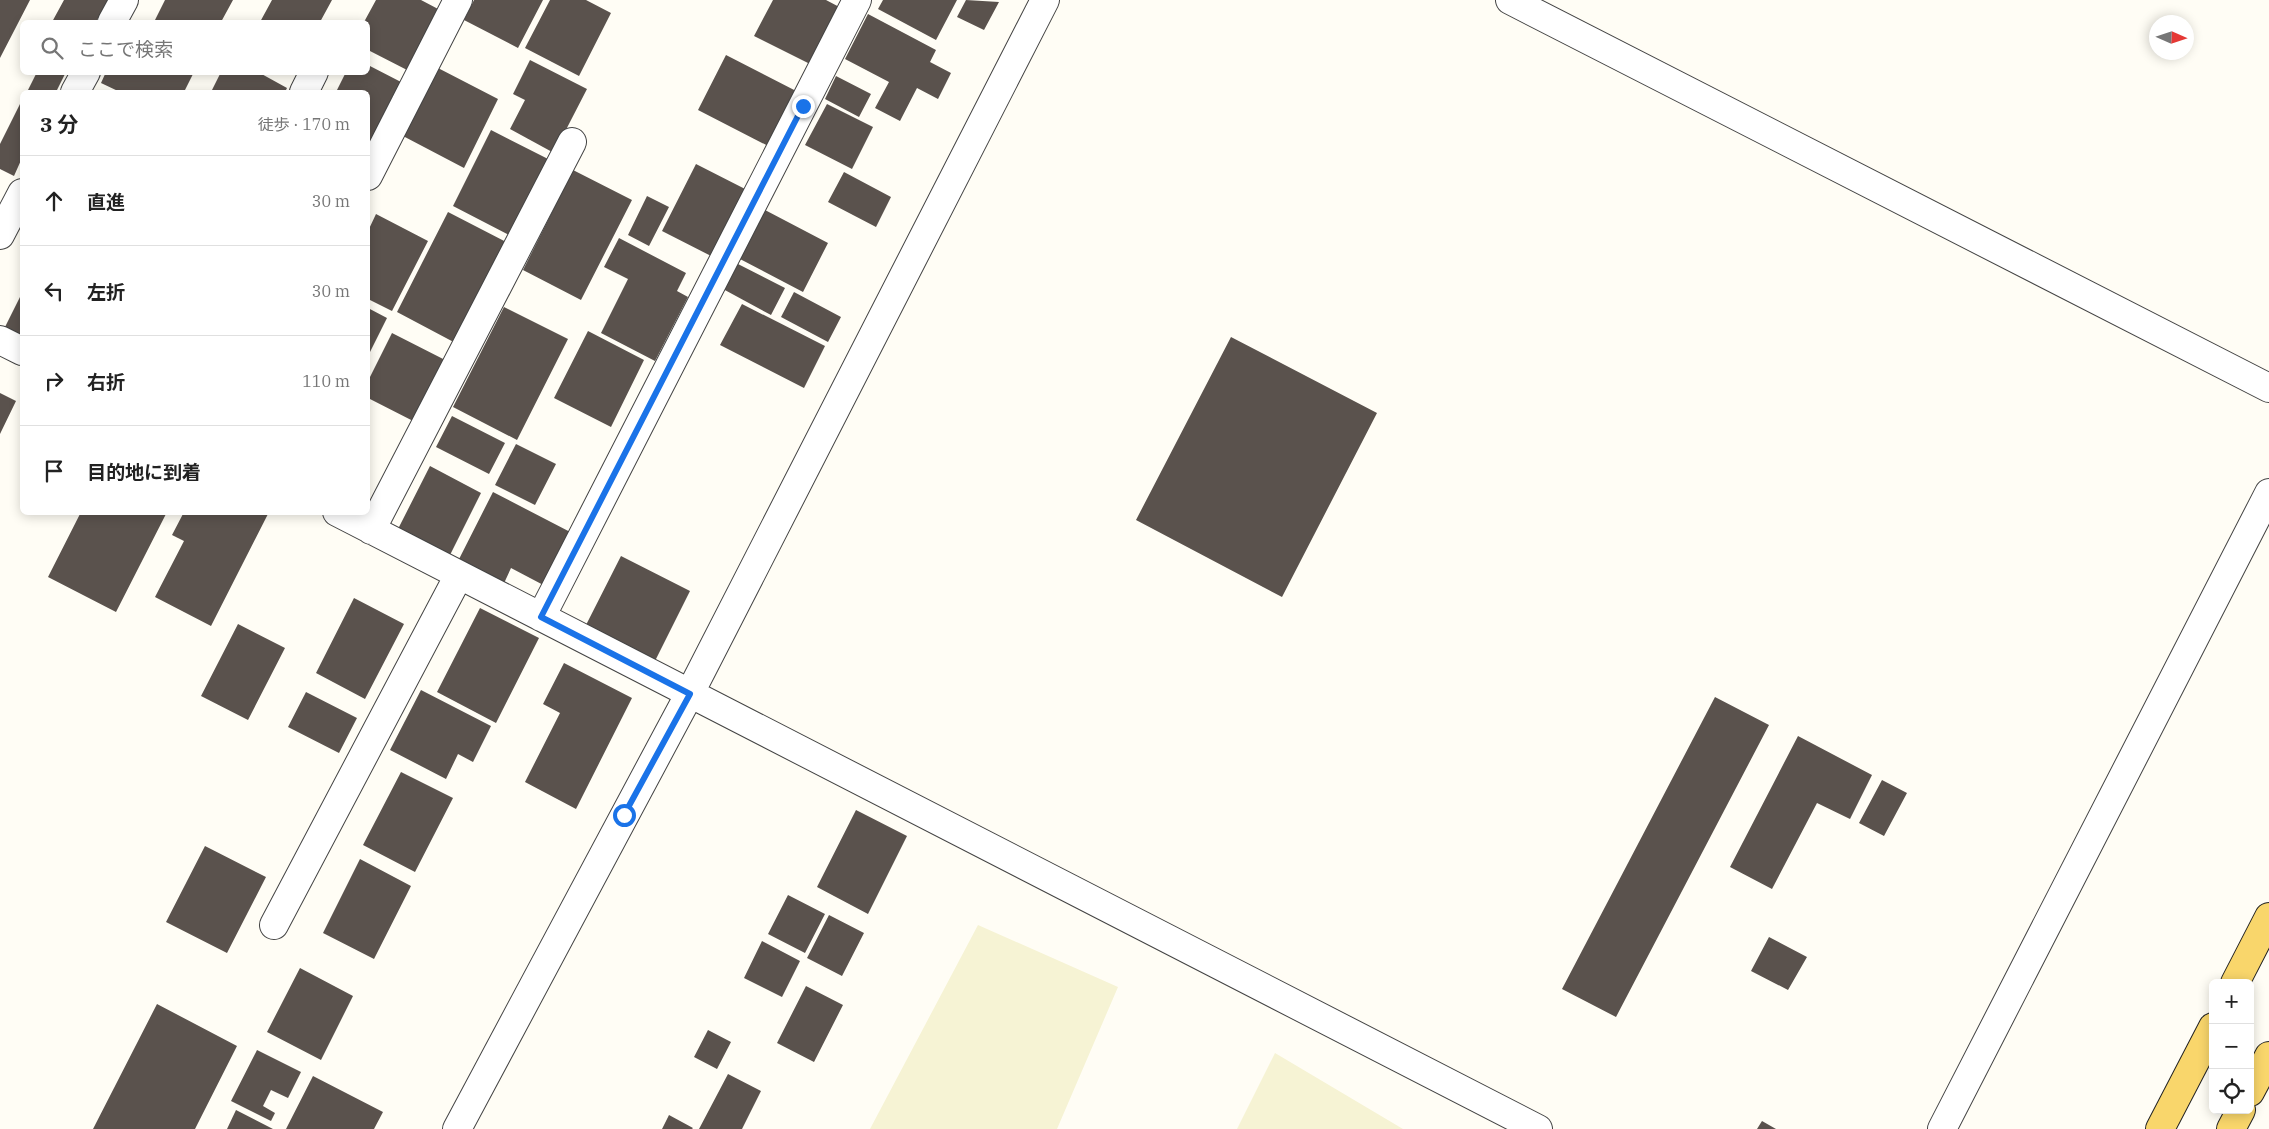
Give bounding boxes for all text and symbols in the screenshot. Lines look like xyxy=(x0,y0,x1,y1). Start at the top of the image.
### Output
north arrow xyxy=(2149,15,2194,60)
search box xyxy=(20,20,370,75)
icon: search xyxy=(38,34,66,62)
text: ここで検索 xyxy=(78,37,173,61)
route end xyxy=(792,95,815,118)
text: 3 分 xyxy=(40,110,78,138)
text: 徒歩 · 170 m xyxy=(258,114,350,134)
icon: ahead xyxy=(40,187,68,215)
text: 直進 xyxy=(87,190,125,214)
text: 30 m xyxy=(312,191,350,211)
icon: left xyxy=(40,277,68,305)
text: 左折 xyxy=(87,280,125,304)
text: 30 m xyxy=(312,281,350,301)
icon: right xyxy=(40,367,68,395)
text: 右折 xyxy=(87,370,125,394)
text: 110 m xyxy=(302,371,350,391)
icon: arrive xyxy=(40,457,68,485)
text: 目的地に到着 xyxy=(87,460,201,484)
route start xyxy=(613,804,636,827)
map controls xyxy=(2209,979,2254,1114)
button: + xyxy=(2209,979,2254,1024)
button: − xyxy=(2209,1024,2254,1069)
button: locate xyxy=(2209,1069,2254,1114)

